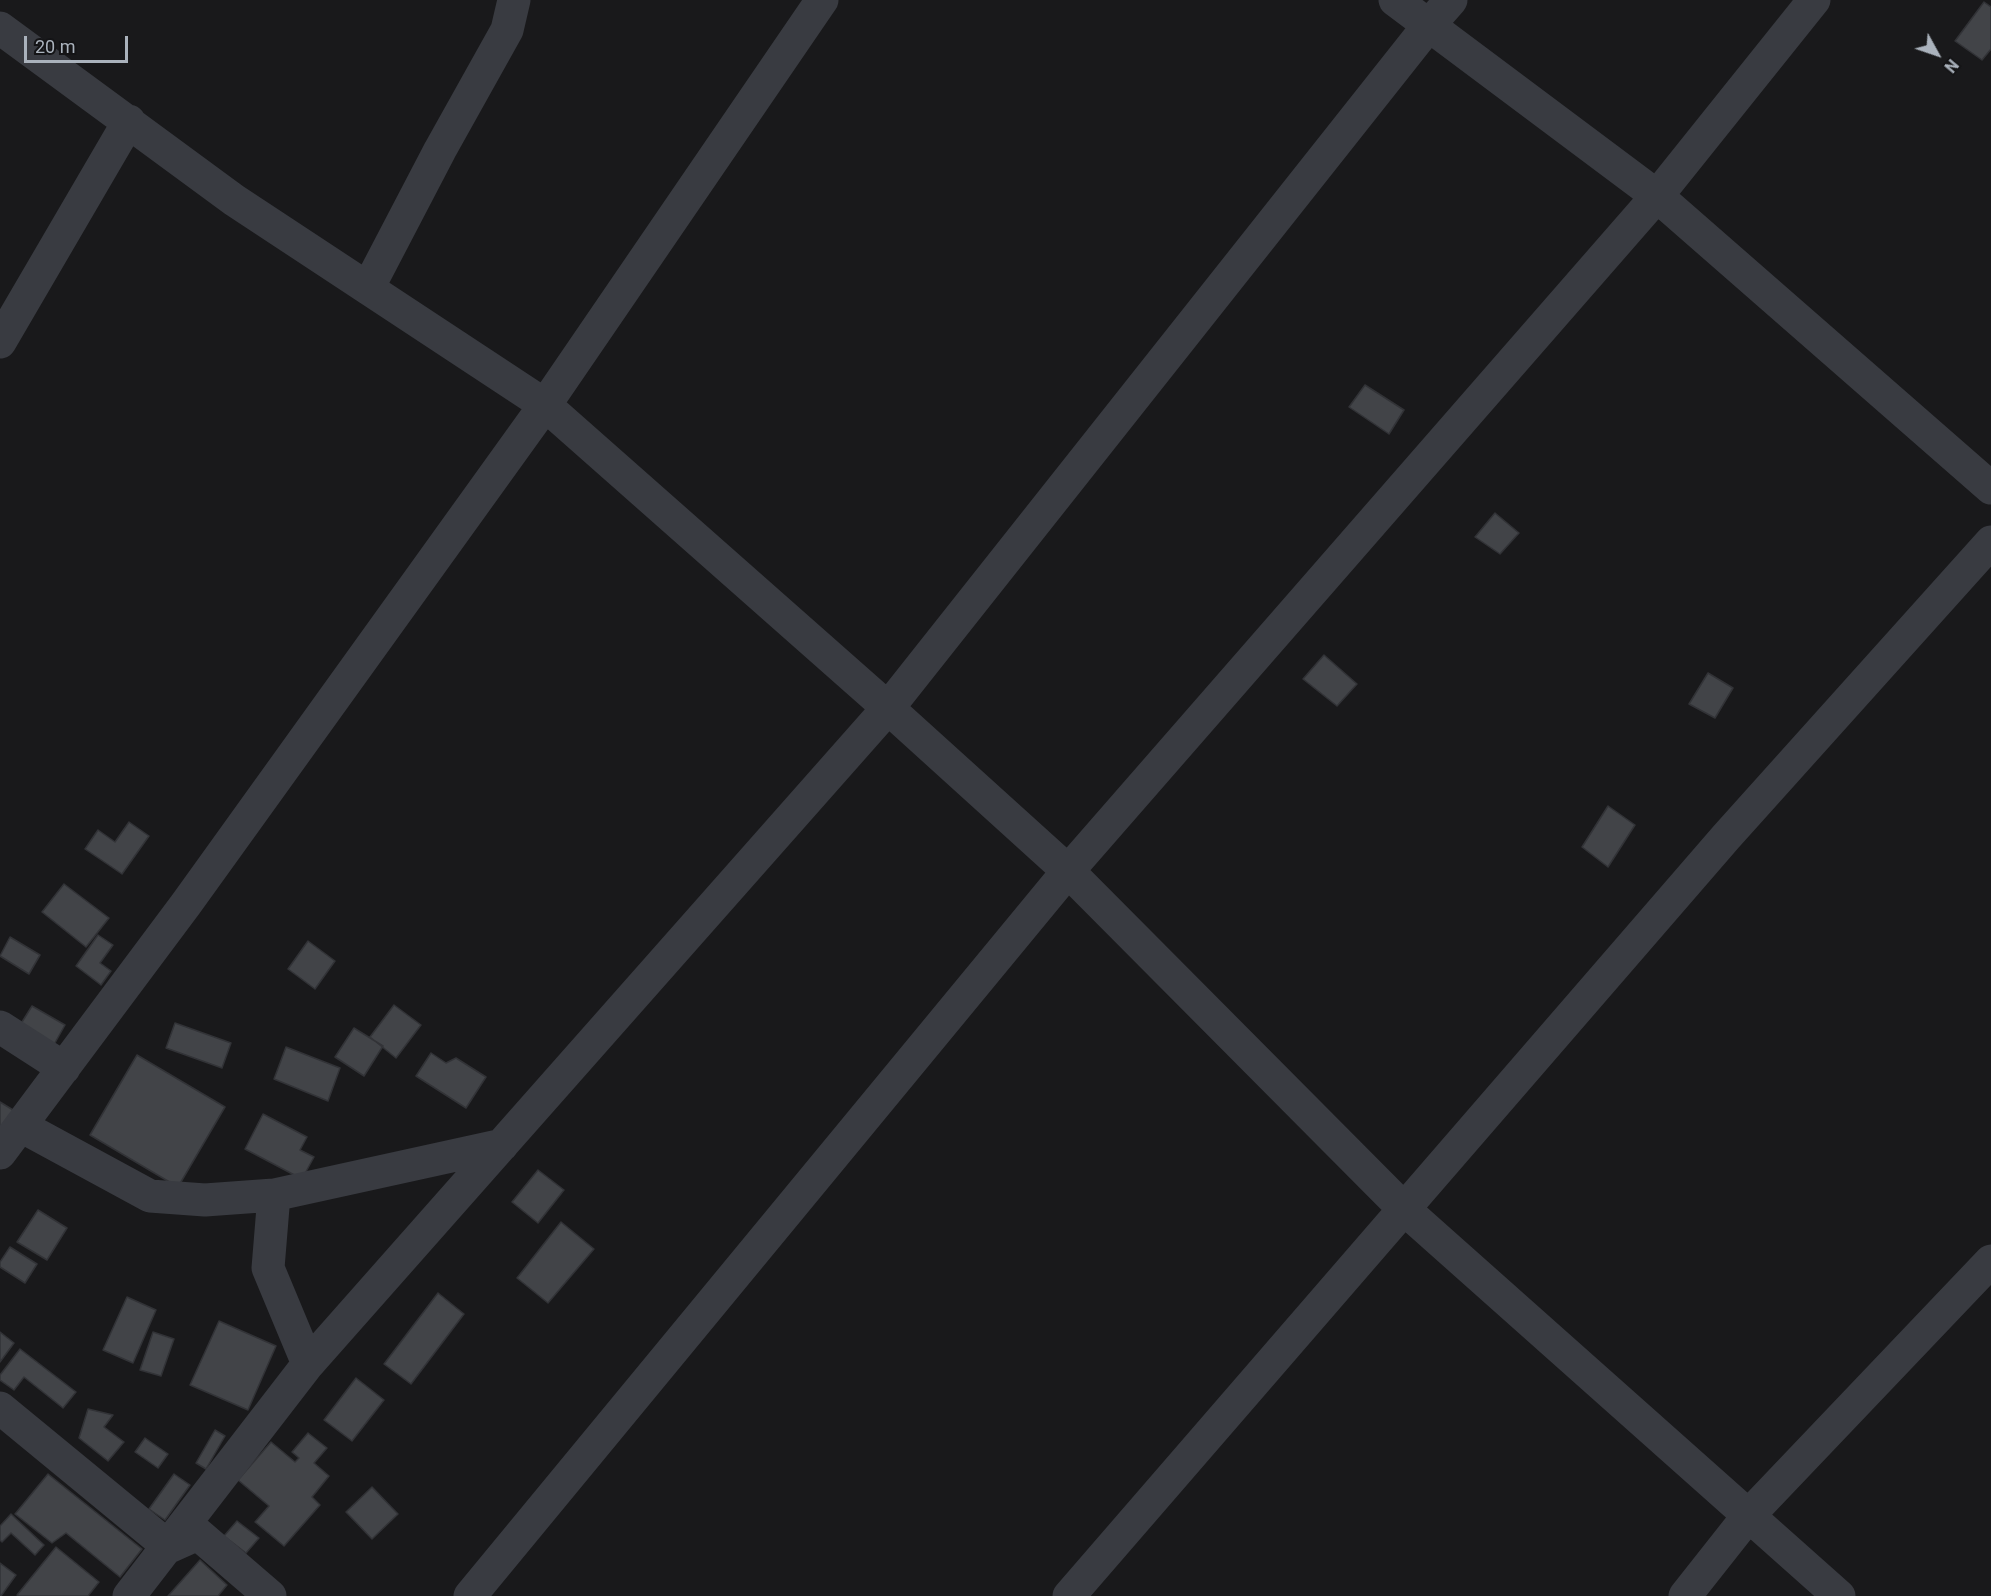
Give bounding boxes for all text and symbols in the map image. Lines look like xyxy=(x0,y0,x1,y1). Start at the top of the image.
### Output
scale bar xyxy=(27,24,130,62)
north arrow xyxy=(1907,24,1967,84)
text: 20 m xyxy=(35,36,75,57)
text: N xyxy=(1940,55,1962,76)

